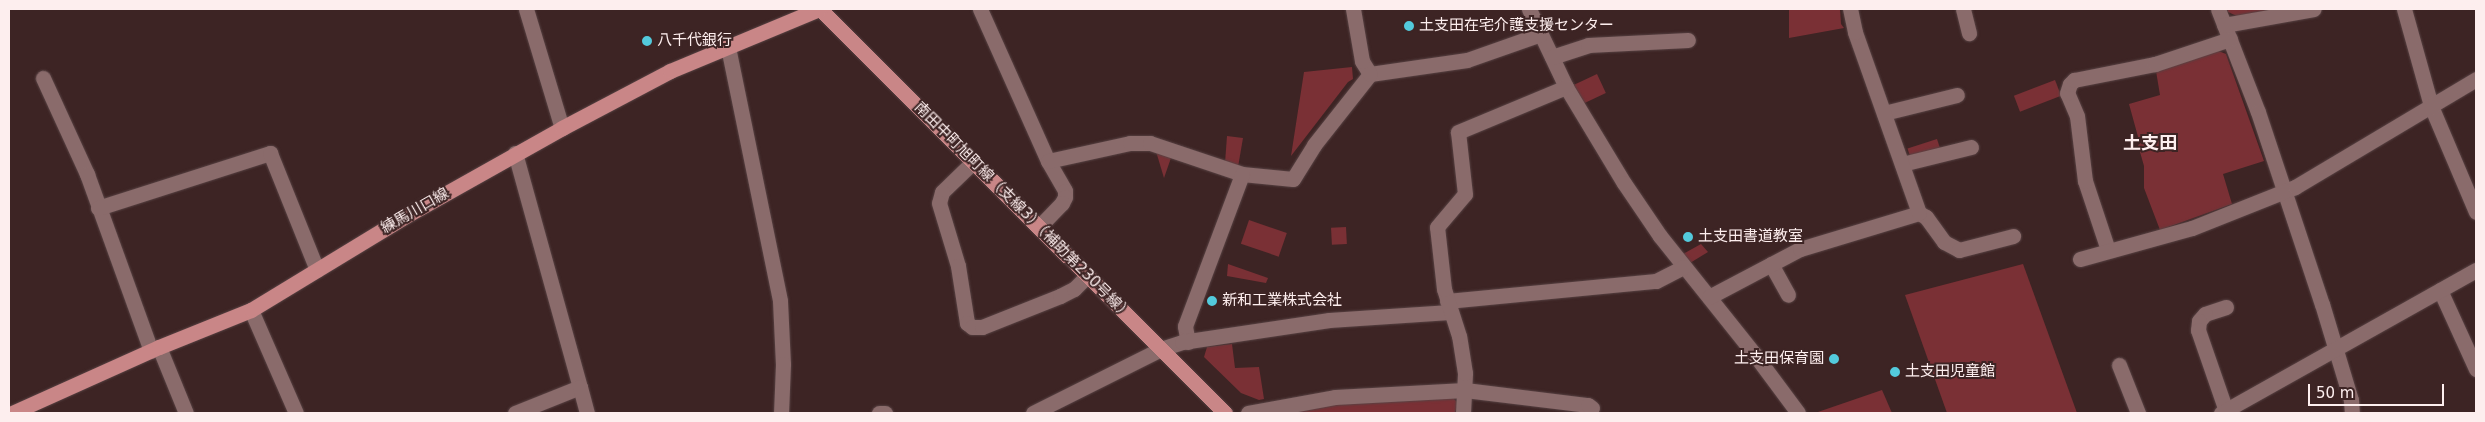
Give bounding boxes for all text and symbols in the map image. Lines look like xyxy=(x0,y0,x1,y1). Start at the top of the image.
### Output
place label: 土支田在宅介護支援センター xyxy=(1419,17,1614,35)
marker: 土支田在宅介護支援センター xyxy=(1403,20,1415,32)
place label: 八千代銀行 xyxy=(657,32,732,50)
marker: 八千代銀行 xyxy=(641,35,653,47)
street label: 南田中町旭町線（支線3）（補助第230号線） xyxy=(910,98,1136,324)
district label: 土支田 xyxy=(2123,132,2177,154)
street label: 練馬川口線 xyxy=(378,184,452,238)
place label: 土支田書道教室 xyxy=(1698,228,1803,246)
marker: 土支田書道教室 xyxy=(1682,231,1694,243)
place label: 新和工業株式会社 xyxy=(1222,292,1342,310)
marker: 新和工業株式会社 xyxy=(1206,295,1218,307)
place label: 土支田保育園 xyxy=(1734,350,1824,368)
marker: 土支田保育園 xyxy=(1828,353,1840,365)
place label: 土支田児童館 xyxy=(1905,363,1995,381)
marker: 土支田児童館 xyxy=(1889,366,1901,378)
scale bar xyxy=(2310,374,2446,406)
text: 50 m xyxy=(2316,384,2354,402)

